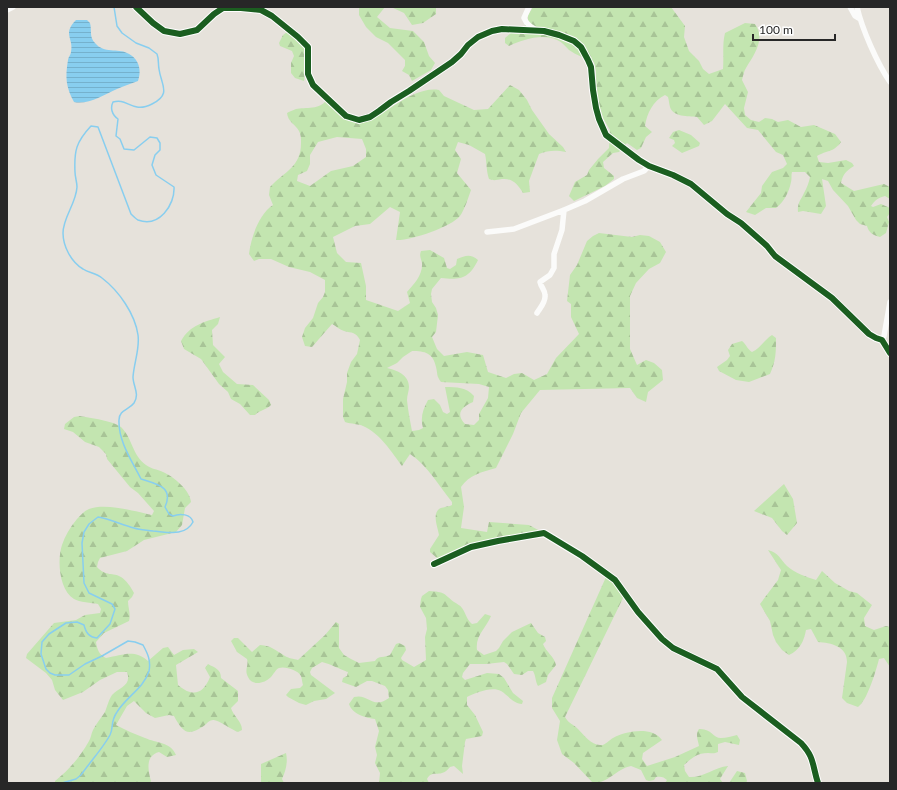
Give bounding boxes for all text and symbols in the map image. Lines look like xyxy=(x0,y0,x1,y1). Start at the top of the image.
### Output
scale bar xyxy=(753,16,835,42)
text: 100 m xyxy=(759,22,793,37)

